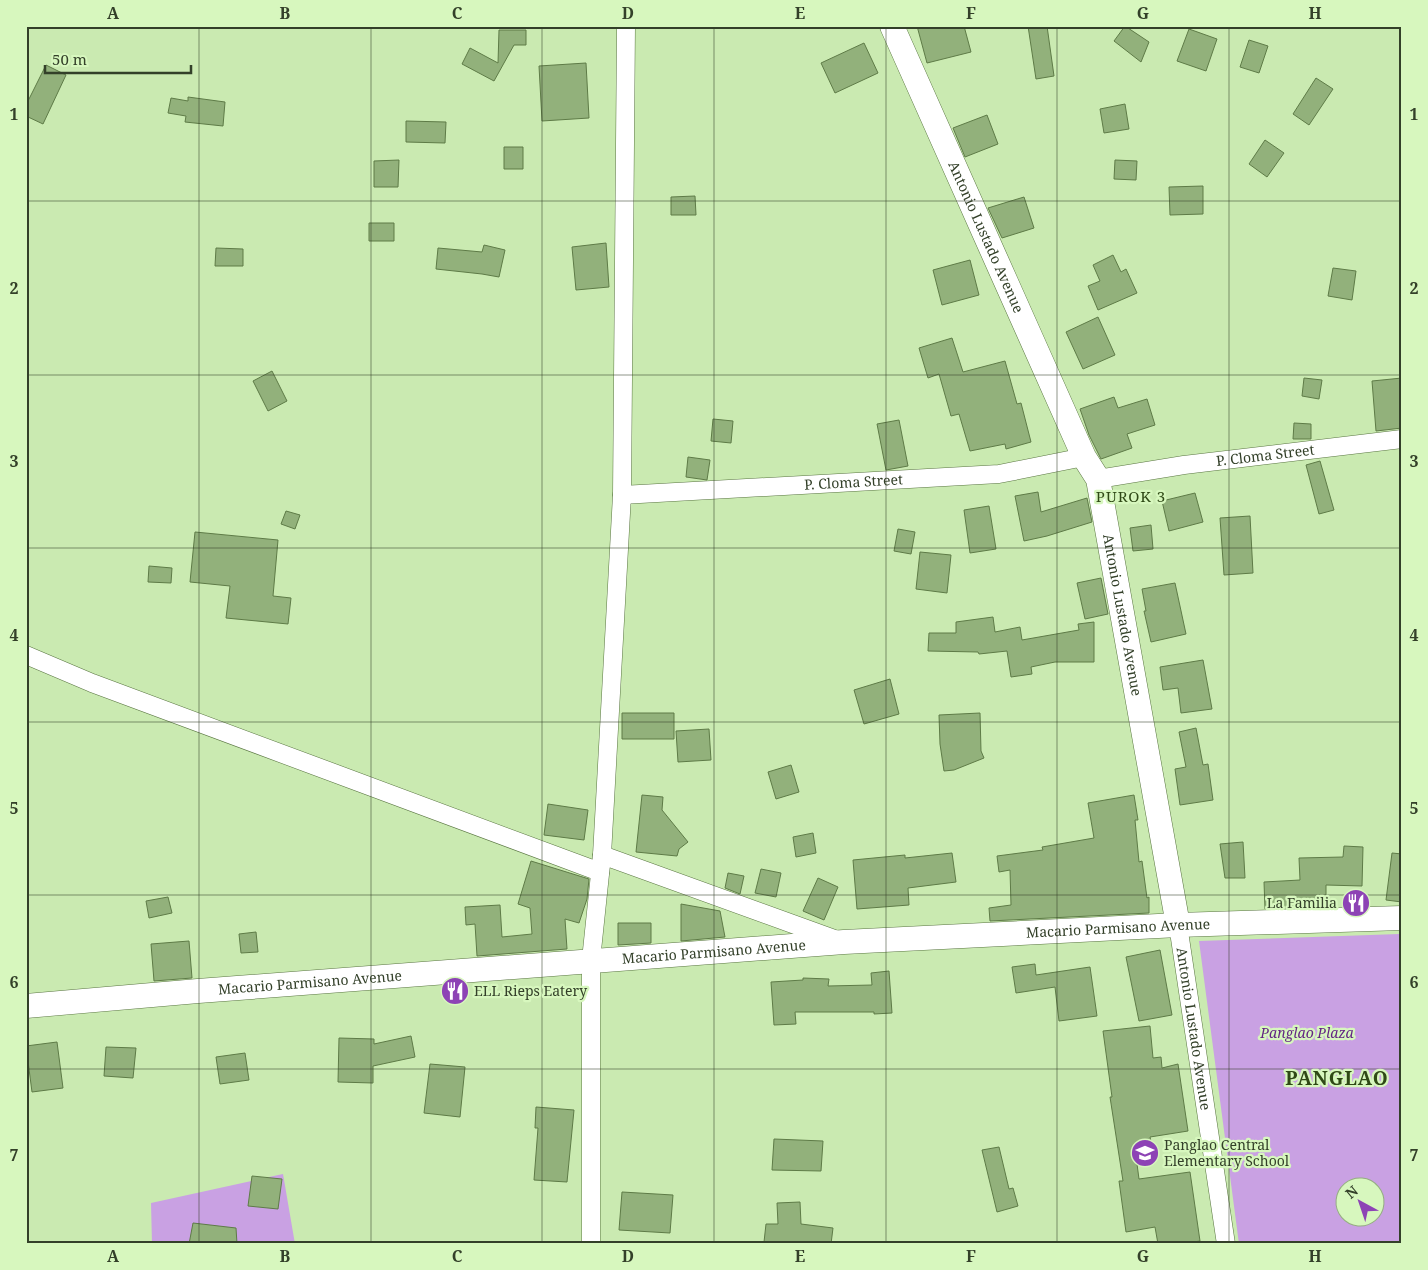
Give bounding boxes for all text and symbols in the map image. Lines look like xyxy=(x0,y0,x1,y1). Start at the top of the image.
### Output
text: A xyxy=(107,2,120,24)
text: B xyxy=(280,2,291,24)
text: C xyxy=(452,2,463,24)
text: D xyxy=(622,2,634,24)
text: E xyxy=(795,2,805,24)
text: F xyxy=(966,2,976,24)
text: G xyxy=(1137,2,1149,24)
text: H xyxy=(1308,2,1322,24)
scale bar xyxy=(45,42,191,74)
text: 50 m xyxy=(52,49,87,69)
text: 1 xyxy=(9,103,19,125)
text: 1 xyxy=(1409,103,1419,125)
street label: Antonio Lustado Avenue xyxy=(944,158,1029,316)
text: 2 xyxy=(9,277,19,299)
text: 2 xyxy=(1409,277,1419,299)
street label: P. Cloma Street xyxy=(1215,440,1315,470)
text: 3 xyxy=(9,450,19,472)
text: 3 xyxy=(1409,450,1419,472)
street label: P. Cloma Street xyxy=(804,469,904,494)
district label: PUROK 3 xyxy=(1096,486,1166,506)
street label: Antonio Lustado Avenue xyxy=(1099,532,1147,697)
text: 4 xyxy=(9,624,19,646)
text: 4 xyxy=(1409,624,1419,646)
text: 5 xyxy=(9,797,19,819)
text: 5 xyxy=(1409,797,1419,819)
restaurant icon: La Familia xyxy=(1341,888,1371,918)
place label: La Familia xyxy=(1267,893,1337,912)
street label: Macario Parmisano Avenue xyxy=(1026,914,1210,942)
street label: Macario Parmisano Avenue xyxy=(621,935,806,968)
street label: Antonio Lustado Avenue xyxy=(1172,946,1216,1111)
street label: Macario Parmisano Avenue xyxy=(217,966,403,998)
text: 6 xyxy=(9,971,19,993)
text: 6 xyxy=(1409,971,1419,993)
restaurant icon: ELL Rieps Eatery xyxy=(440,976,470,1006)
place label: ELL Rieps Eatery xyxy=(474,981,587,1000)
park label: Panglao Plaza xyxy=(1259,1023,1355,1042)
district label: PANGLAO xyxy=(1285,1065,1389,1091)
place label: Panglao Central Elementary School xyxy=(1164,1135,1290,1170)
school or university icon: Panglao Central Elementary School xyxy=(1130,1138,1160,1168)
text: 7 xyxy=(9,1144,19,1166)
text: 7 xyxy=(1409,1144,1419,1166)
north arrow xyxy=(1336,1178,1386,1228)
text: N xyxy=(1341,1181,1362,1202)
text: A xyxy=(107,1245,120,1267)
text: B xyxy=(280,1245,291,1267)
text: C xyxy=(452,1245,463,1267)
text: D xyxy=(622,1245,634,1267)
text: E xyxy=(795,1245,805,1267)
text: F xyxy=(966,1245,976,1267)
text: G xyxy=(1137,1245,1149,1267)
text: H xyxy=(1308,1245,1322,1267)

